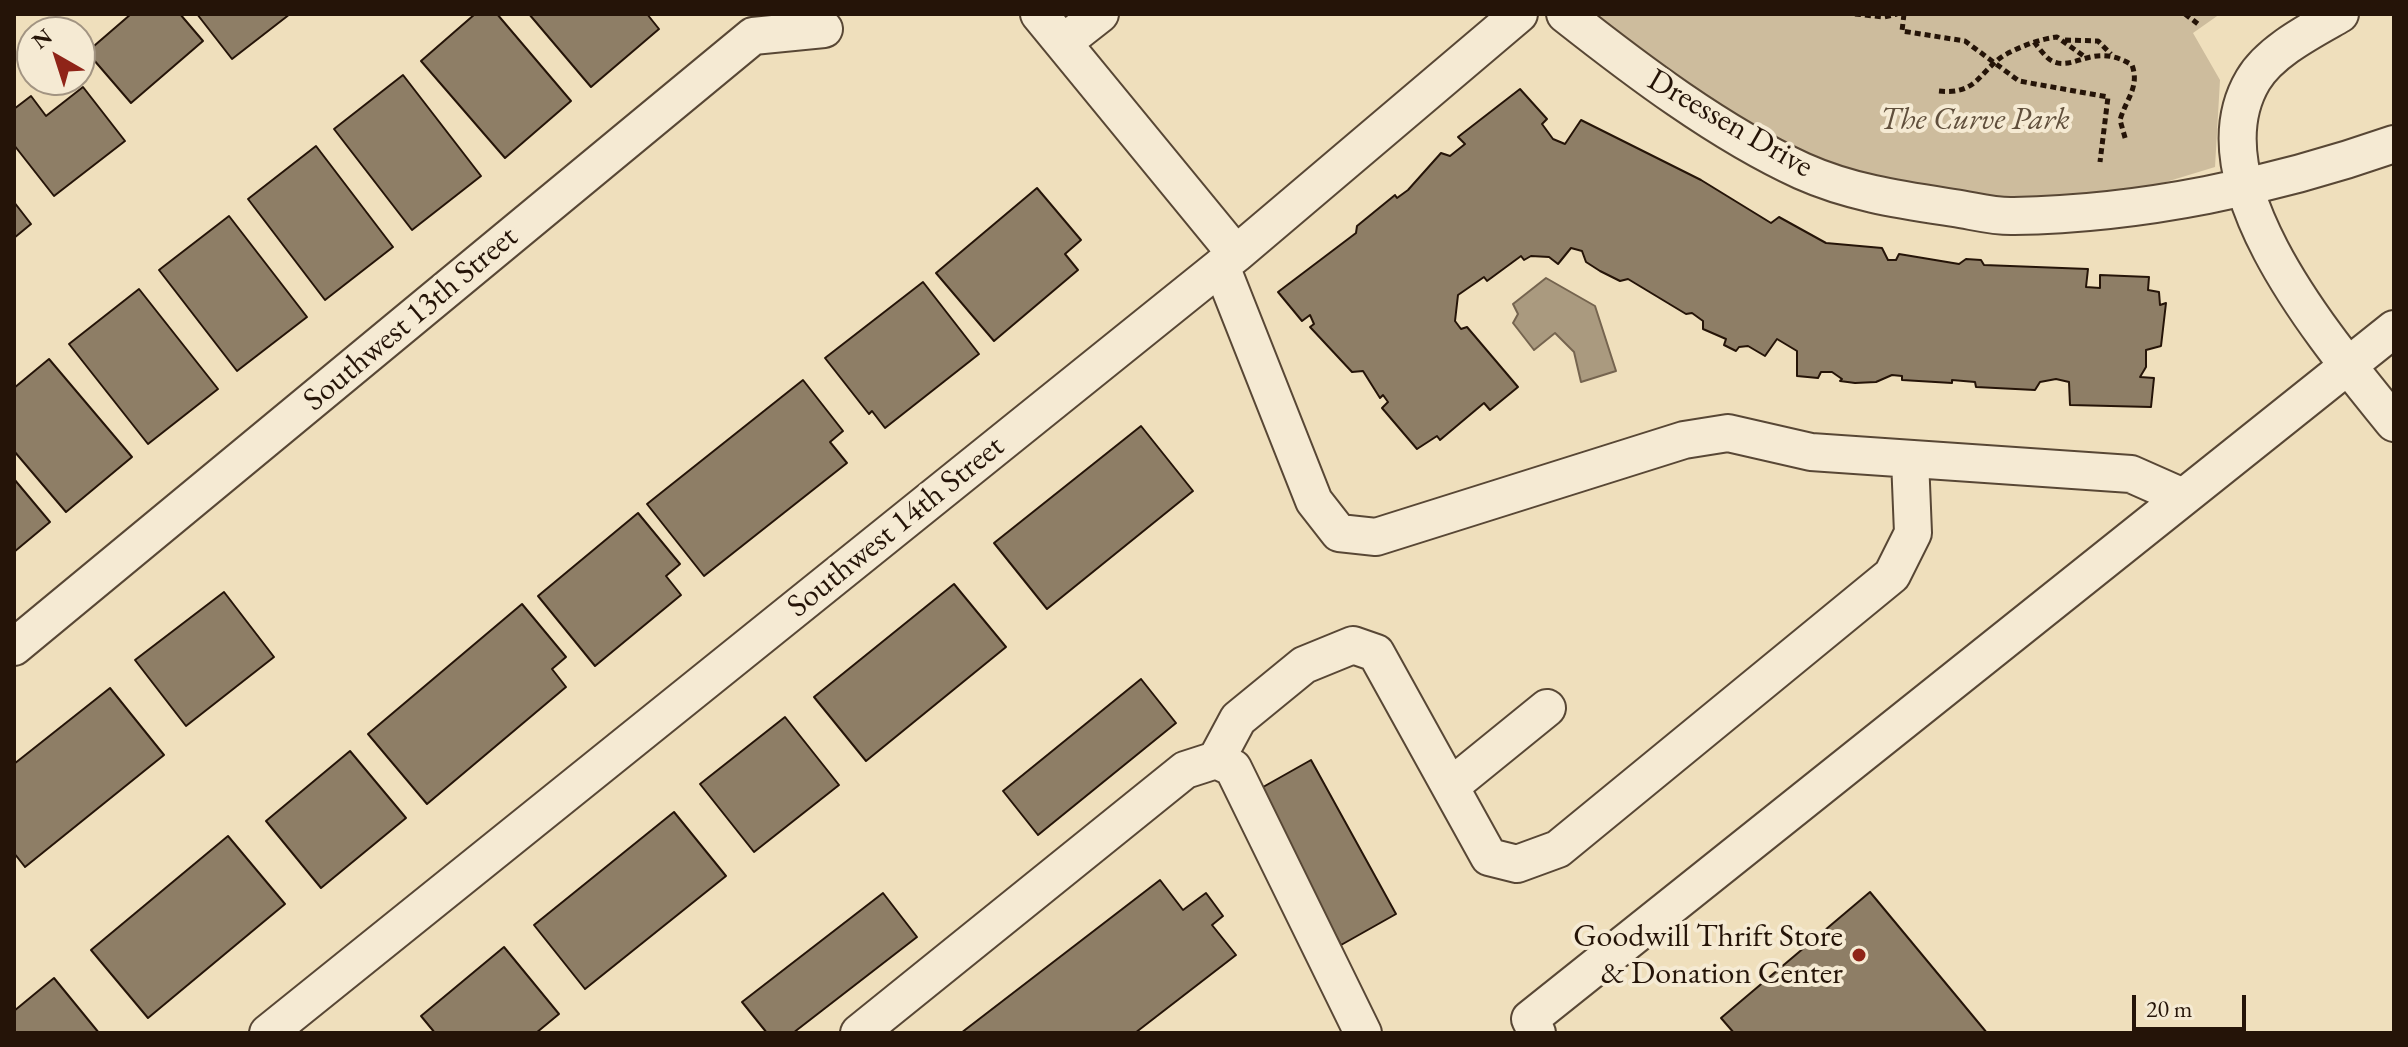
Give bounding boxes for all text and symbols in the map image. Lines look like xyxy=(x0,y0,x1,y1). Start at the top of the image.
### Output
north arrow xyxy=(16,16,96,96)
text: N xyxy=(26,22,58,55)
street label: Dreessen Drive xyxy=(1641,61,1819,187)
park label: The Curve Park xyxy=(1880,101,2070,139)
street label: Southwest 13th Street xyxy=(296,218,526,420)
street label: Southwest 14th Street xyxy=(780,428,1012,626)
place label: Goodwill Thrift Store & Donation Center xyxy=(1573,918,1843,993)
marker: Goodwill Thrift Store & Donation Center xyxy=(1850,946,1868,964)
scale bar xyxy=(2136,979,2250,1029)
text: 20 m xyxy=(2146,993,2193,1024)

